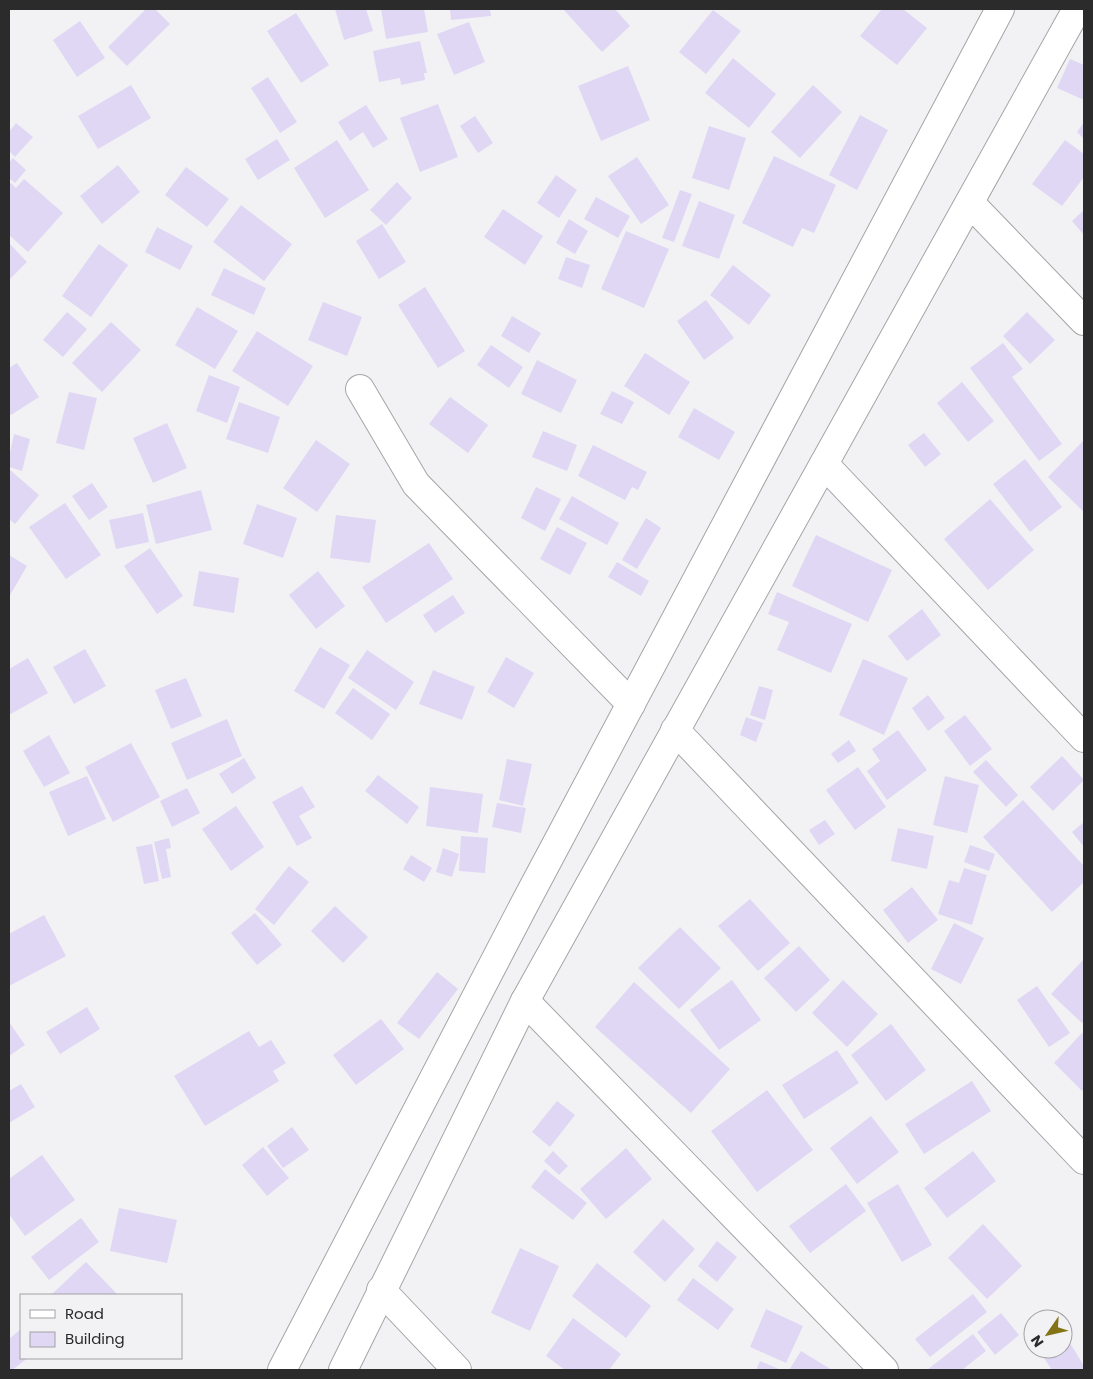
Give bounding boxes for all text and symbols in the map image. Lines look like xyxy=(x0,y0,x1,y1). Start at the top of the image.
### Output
legend xyxy=(20,1294,182,1359)
text: Road xyxy=(65,1303,104,1324)
north arrow xyxy=(1023,1309,1073,1359)
text: Building xyxy=(65,1328,125,1349)
text: N xyxy=(1026,1331,1048,1351)

